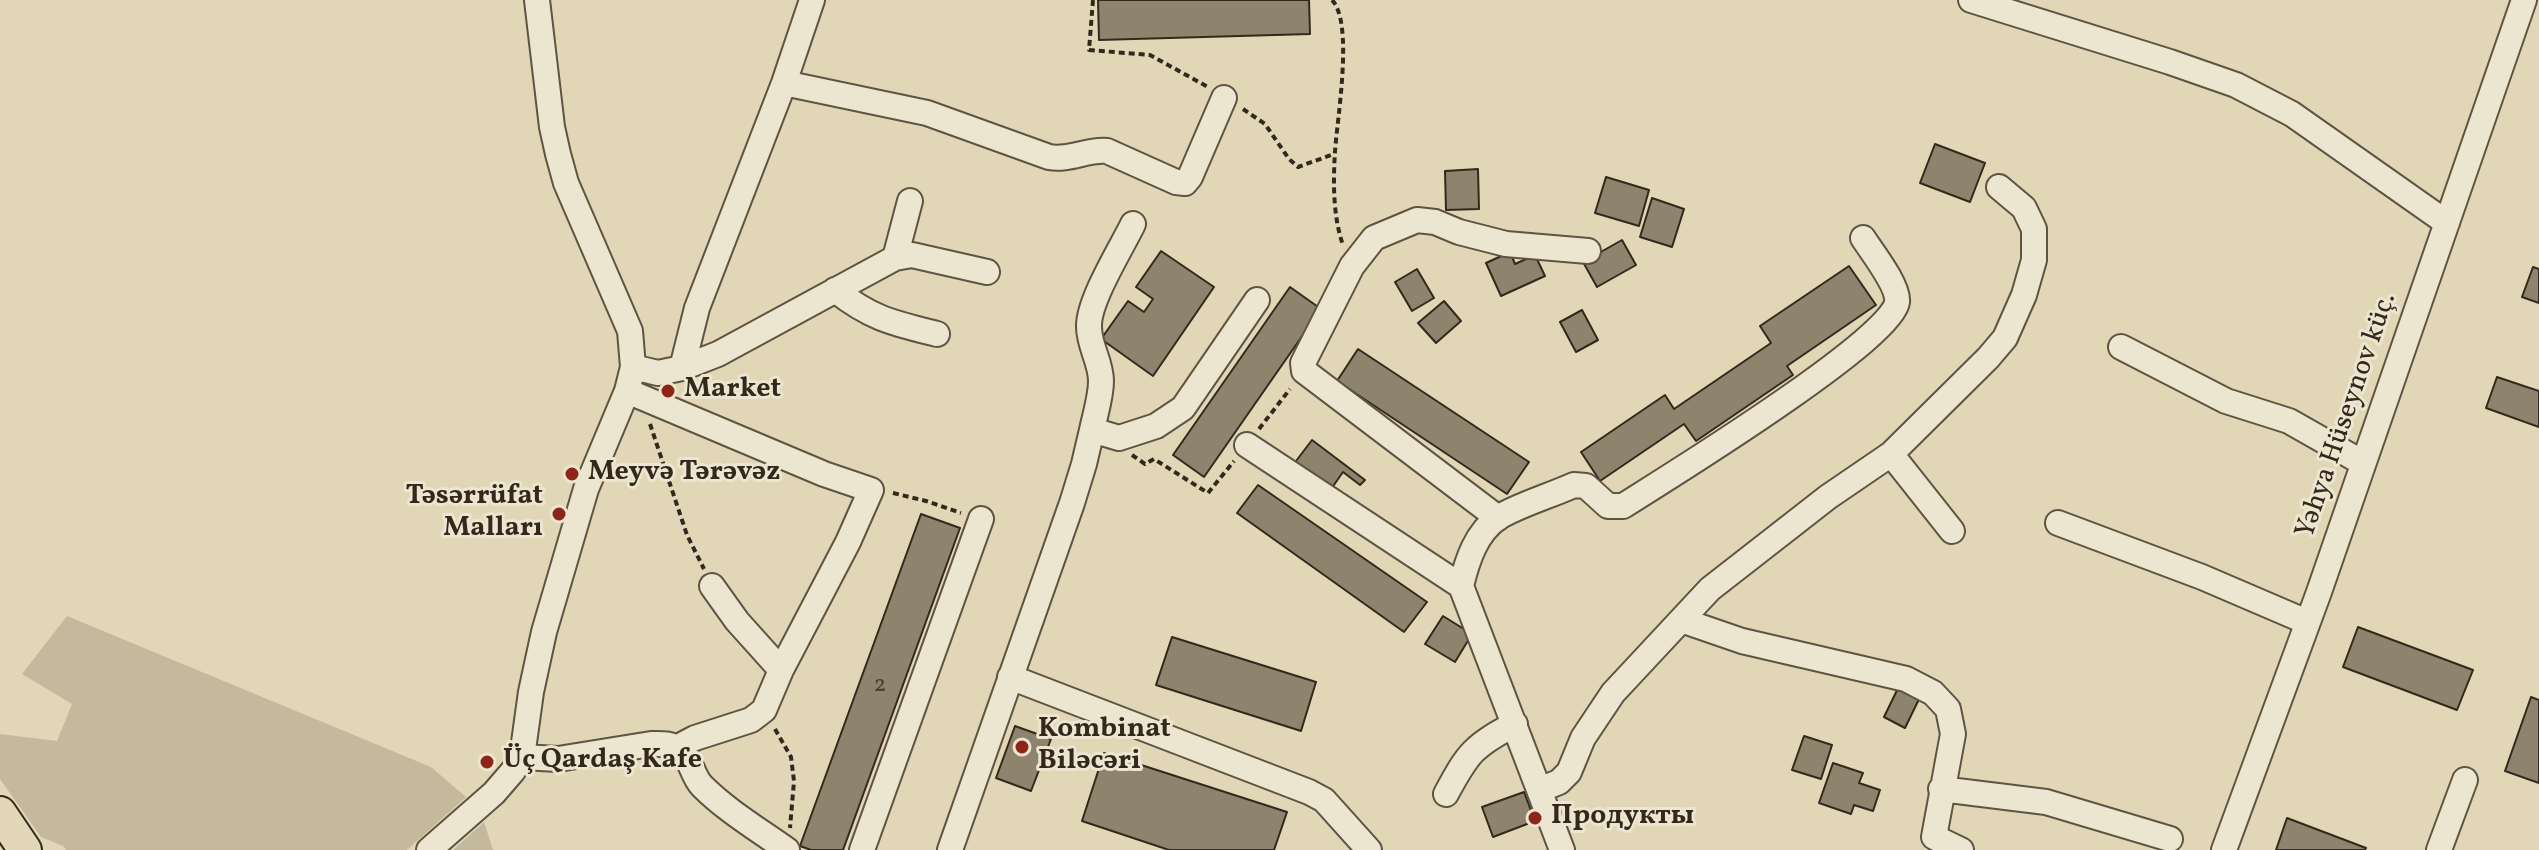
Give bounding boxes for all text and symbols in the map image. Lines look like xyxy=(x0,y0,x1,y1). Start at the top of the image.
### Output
street label: Yəhya Hüseynov küç. xyxy=(2290,289,2406,543)
place label: Market xyxy=(684,374,781,408)
marker: Market xyxy=(659,382,677,400)
place label: Meyvə Tərəvəz xyxy=(588,457,780,491)
marker: Meyvə Tərəvəz xyxy=(563,465,581,483)
place label: Təsərrüfat Malları xyxy=(405,481,543,547)
marker: Təsərrüfat Malları xyxy=(550,505,568,523)
house number: 2 xyxy=(874,673,886,701)
place label: Kombinat Biləcəri xyxy=(1038,714,1171,780)
marker: Kombinat Biləcəri xyxy=(1013,738,1031,756)
place label: Üç Qardaş Kafe xyxy=(503,745,702,779)
marker: Üç Qardaş Kafe xyxy=(478,753,496,771)
place label: Продукты xyxy=(1551,801,1694,835)
marker: Продукты xyxy=(1526,809,1544,827)

